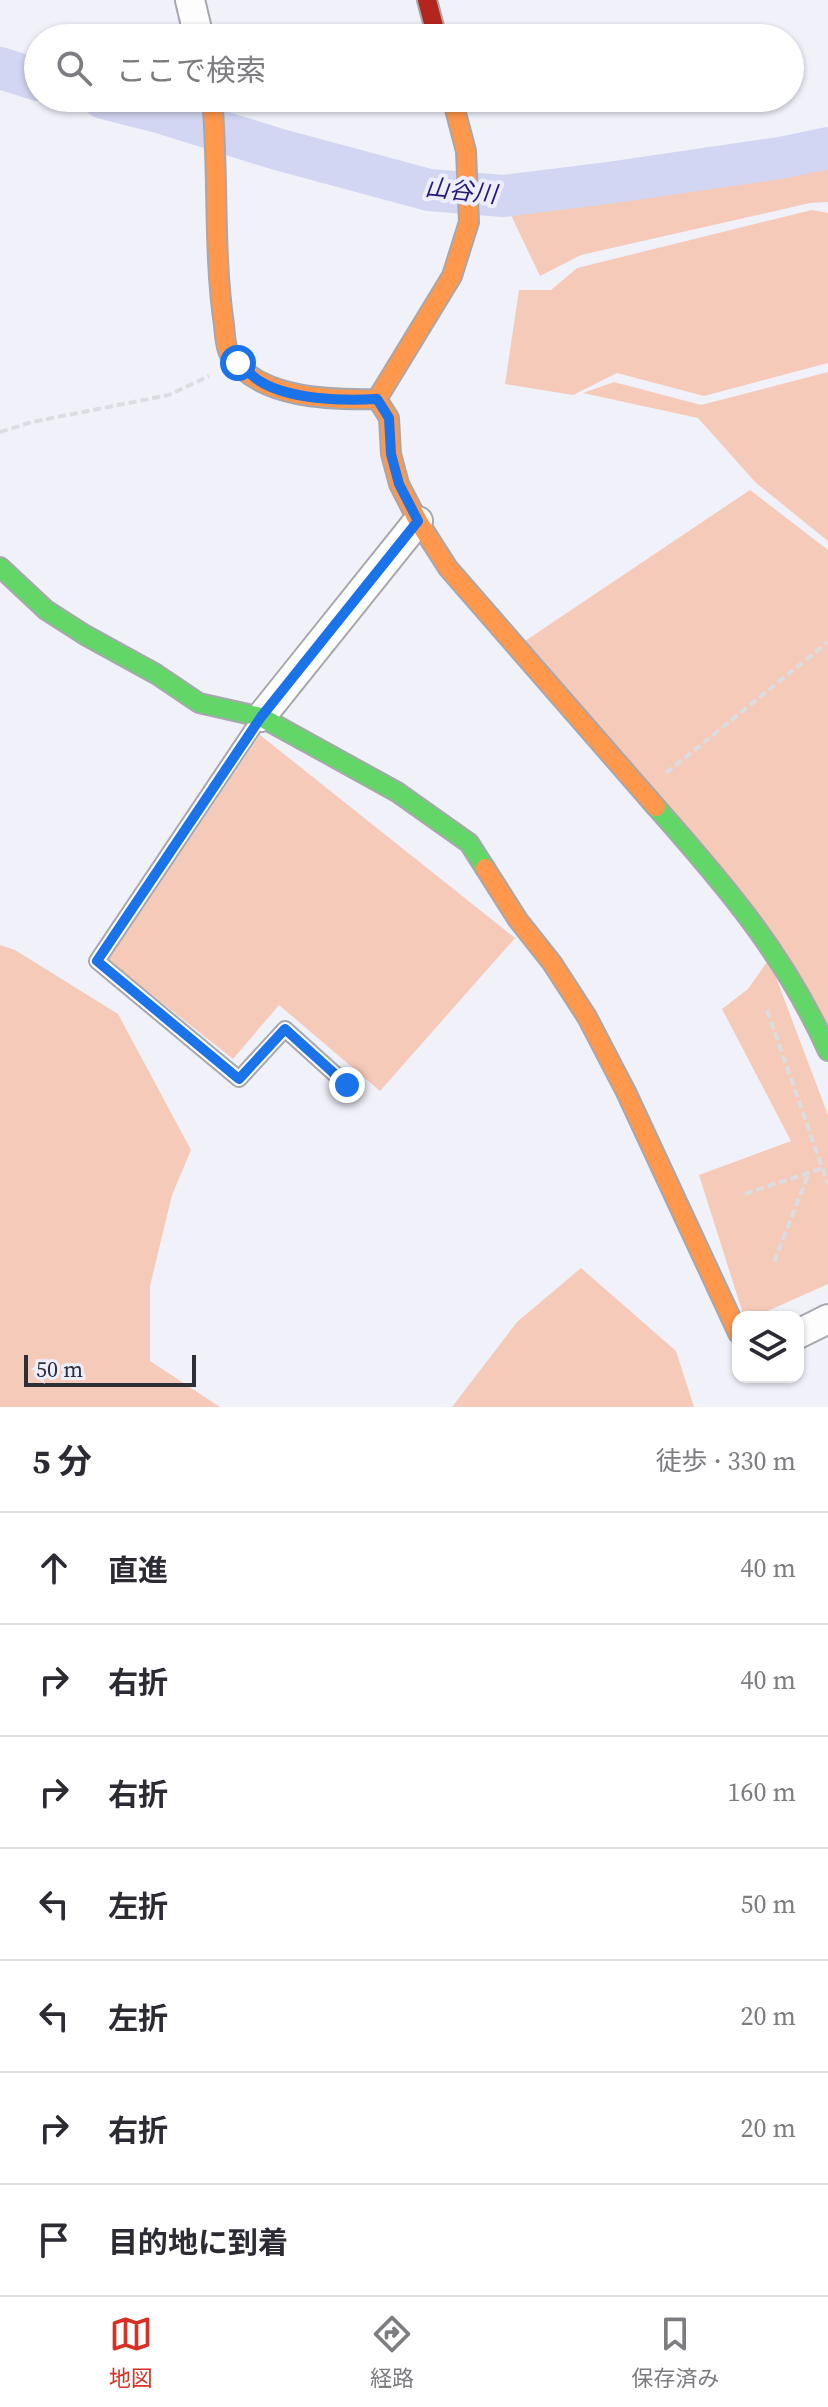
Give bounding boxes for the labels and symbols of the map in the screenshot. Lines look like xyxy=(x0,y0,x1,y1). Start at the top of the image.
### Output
water label: 山谷川 xyxy=(424,170,502,211)
route start xyxy=(220,345,256,381)
route end xyxy=(329,1067,365,1103)
scale bar xyxy=(24,1351,196,1387)

